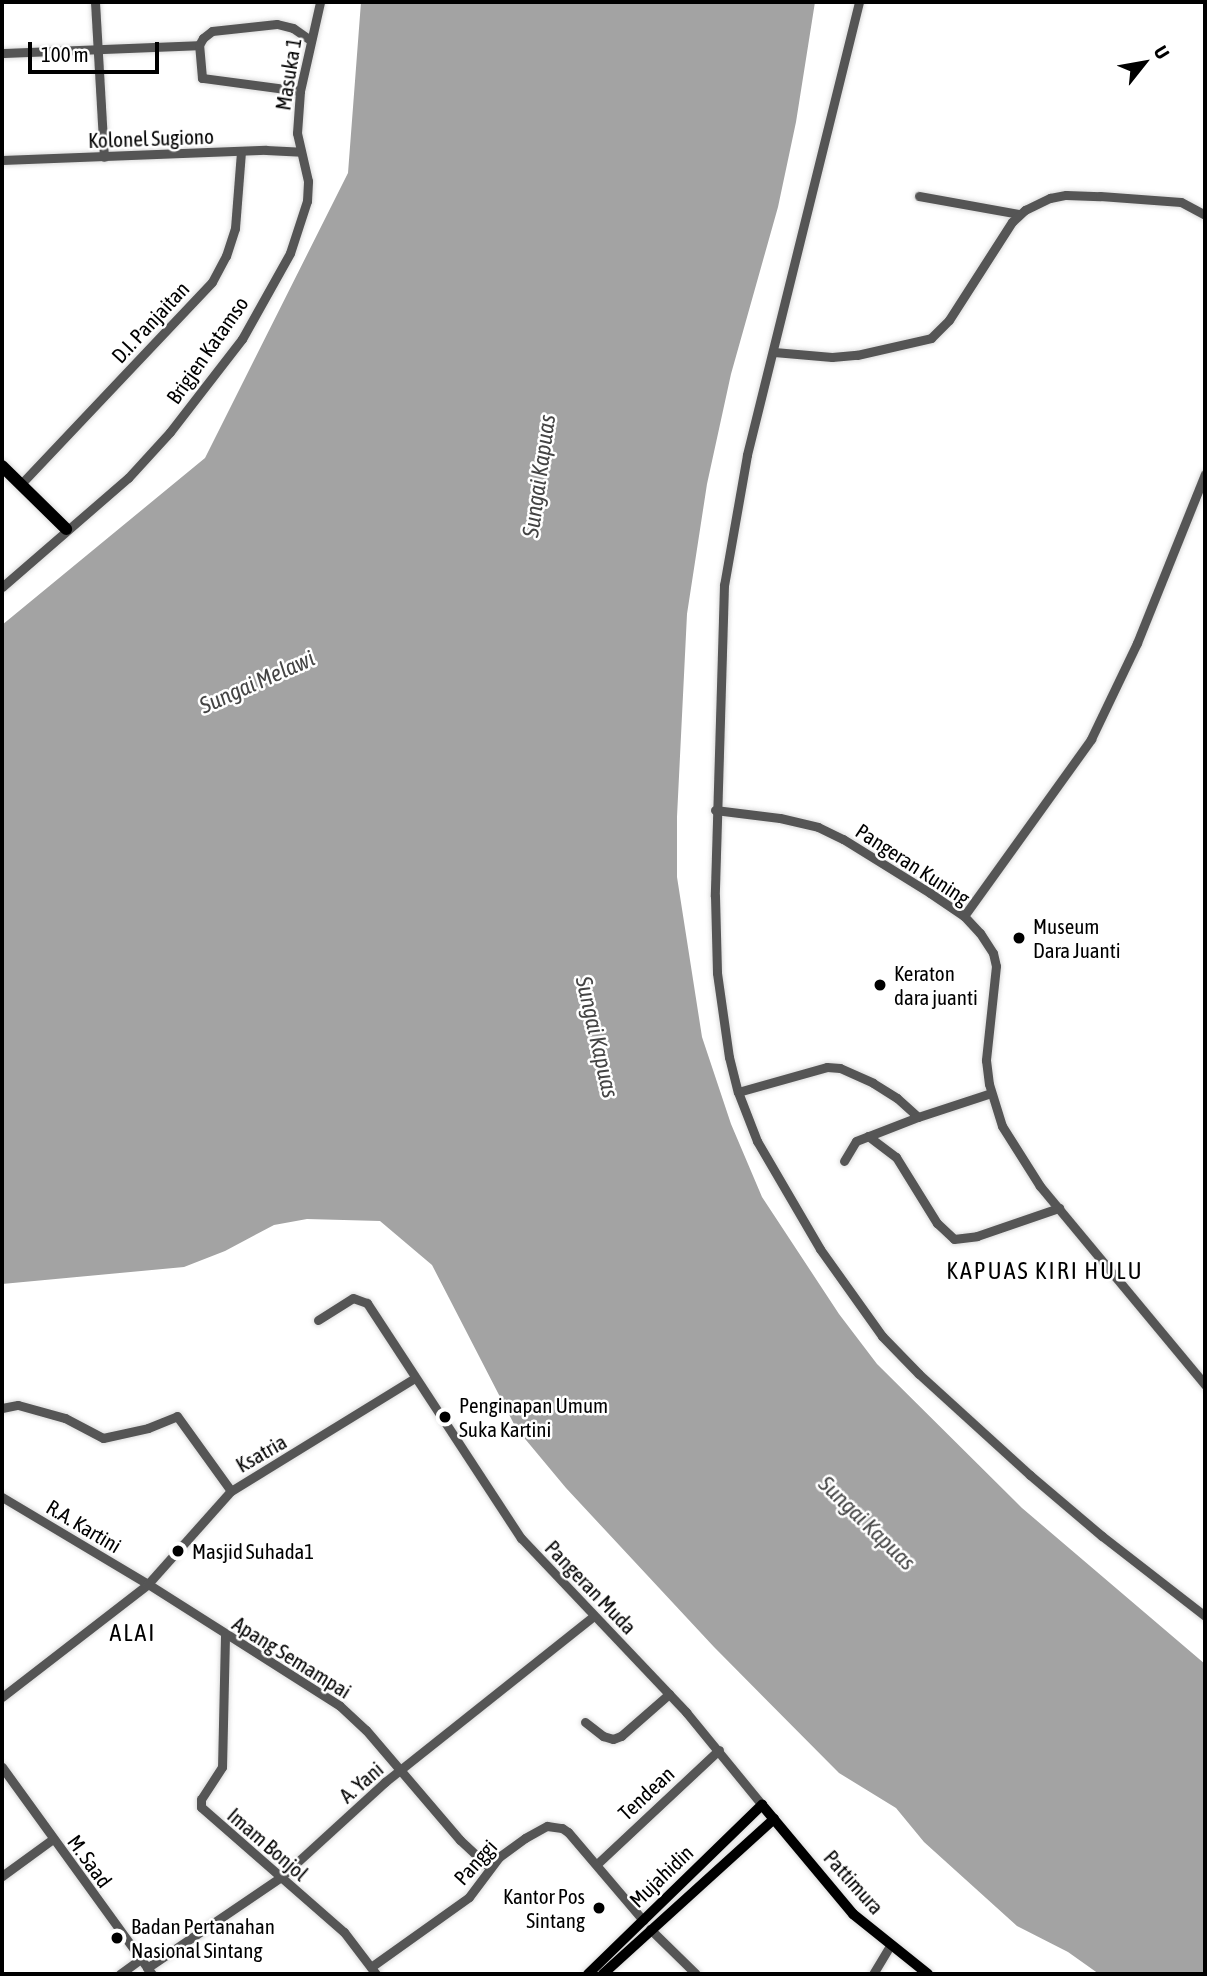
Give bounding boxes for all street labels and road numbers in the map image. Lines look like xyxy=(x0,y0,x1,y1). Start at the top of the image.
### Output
street label: Masuka 1 xyxy=(270,36,306,112)
street label: Kolonel Sugiono xyxy=(88,123,214,153)
street label: D.I. Panjaitan xyxy=(106,276,194,368)
street label: Brigjen Katamso xyxy=(161,291,253,409)
street label: Pangeran Kuning xyxy=(851,818,975,910)
street label: Ksatria xyxy=(231,1429,291,1477)
street label: R.A. Kartini xyxy=(42,1494,126,1558)
street label: Pangeran Muda xyxy=(540,1535,642,1639)
street label: Apang Semampai xyxy=(228,1611,356,1703)
street label: A. Yani xyxy=(334,1756,388,1808)
street label: Tendean xyxy=(613,1761,679,1825)
street label: Imam Bonjol xyxy=(223,1802,313,1886)
street label: M. Saad xyxy=(62,1830,118,1892)
street label: Panggi xyxy=(448,1834,502,1890)
street label: Mujahidin xyxy=(624,1840,698,1912)
street label: Pattimura xyxy=(819,1845,889,1919)

